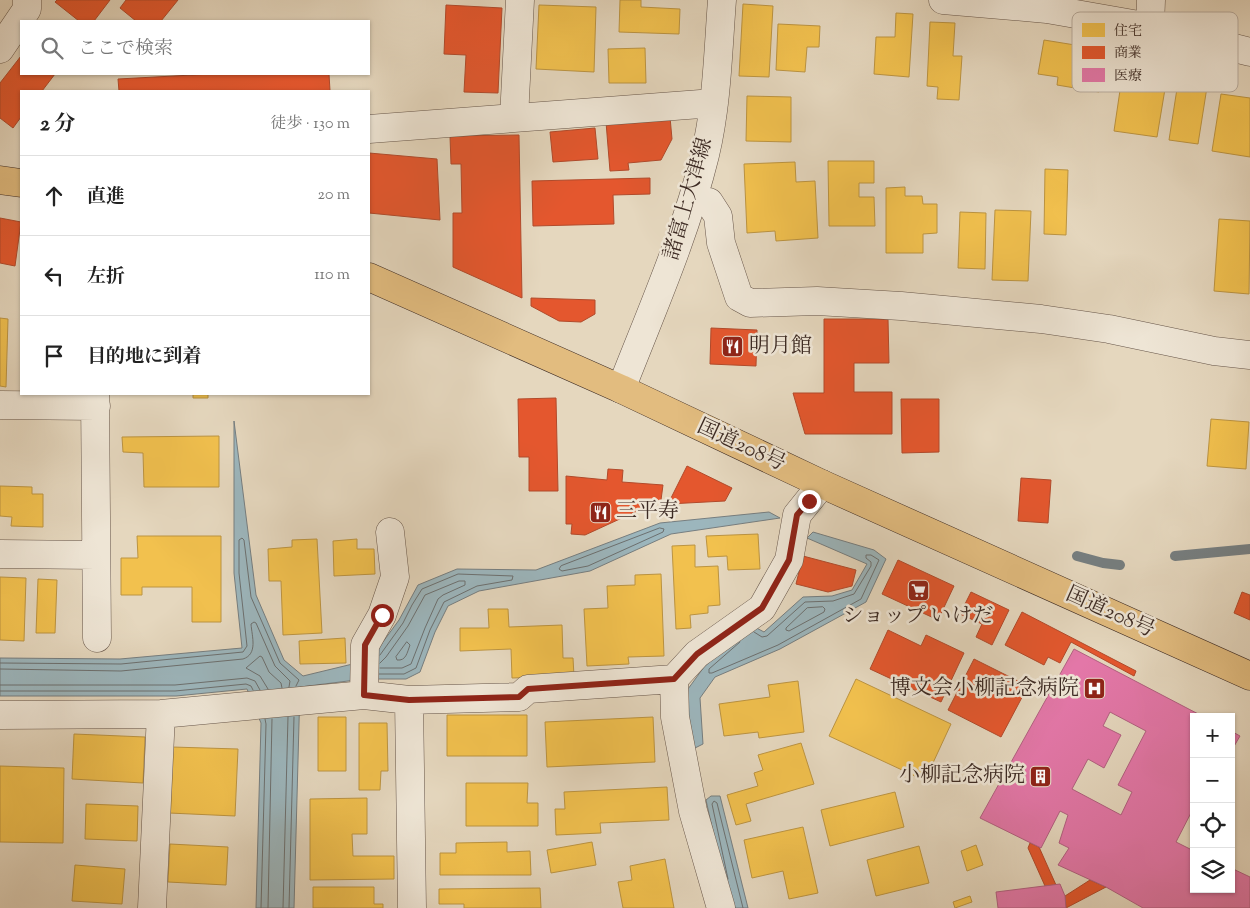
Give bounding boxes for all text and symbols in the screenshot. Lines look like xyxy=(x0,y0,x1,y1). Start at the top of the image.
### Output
legend xyxy=(1072,12,1238,92)
search box xyxy=(20,20,370,75)
text: 住宅 xyxy=(1114,22,1142,42)
icon: search xyxy=(38,34,66,62)
text: ここで検索 xyxy=(78,36,173,63)
text: 商業 xyxy=(1114,44,1142,64)
text: 医療 xyxy=(1114,67,1142,87)
text: 2 分 xyxy=(40,110,75,140)
text: 徒歩 · 130 m xyxy=(270,113,350,136)
street label: 諸富上大津線 xyxy=(657,134,721,264)
icon: ahead xyxy=(40,182,68,210)
text: 直進 xyxy=(87,184,125,211)
text: 20 m xyxy=(317,184,350,207)
icon: left xyxy=(40,262,68,290)
text: 左折 xyxy=(87,264,125,291)
text: 110 m xyxy=(314,264,350,287)
place label: 明月館 xyxy=(749,332,812,362)
restaurant icon: 明月館 xyxy=(721,335,745,359)
icon: arrive xyxy=(40,342,68,370)
text: 目的地に到着 xyxy=(87,344,201,371)
street label: 国道208号 xyxy=(692,412,790,480)
route end xyxy=(798,490,821,513)
place label: 三平寿 xyxy=(616,497,679,527)
restaurant icon: 三平寿 xyxy=(588,500,612,524)
supermarket icon: ショップ いけだ xyxy=(906,578,930,602)
street label: 国道208号 xyxy=(1061,580,1159,646)
place label: ショップ いけだ xyxy=(842,602,994,632)
route start xyxy=(371,604,394,627)
place label: 博文会小柳記念病院 xyxy=(890,674,1079,704)
hospital icon: 博文会小柳記念病院 xyxy=(1083,677,1107,701)
map controls xyxy=(1190,713,1235,893)
button: + xyxy=(1190,713,1235,758)
button: − xyxy=(1190,758,1235,803)
place label: 小柳記念病院 xyxy=(899,761,1025,791)
building icon: 小柳記念病院 xyxy=(1029,764,1053,788)
button: locate xyxy=(1190,803,1235,848)
button: layers xyxy=(1190,848,1235,893)

